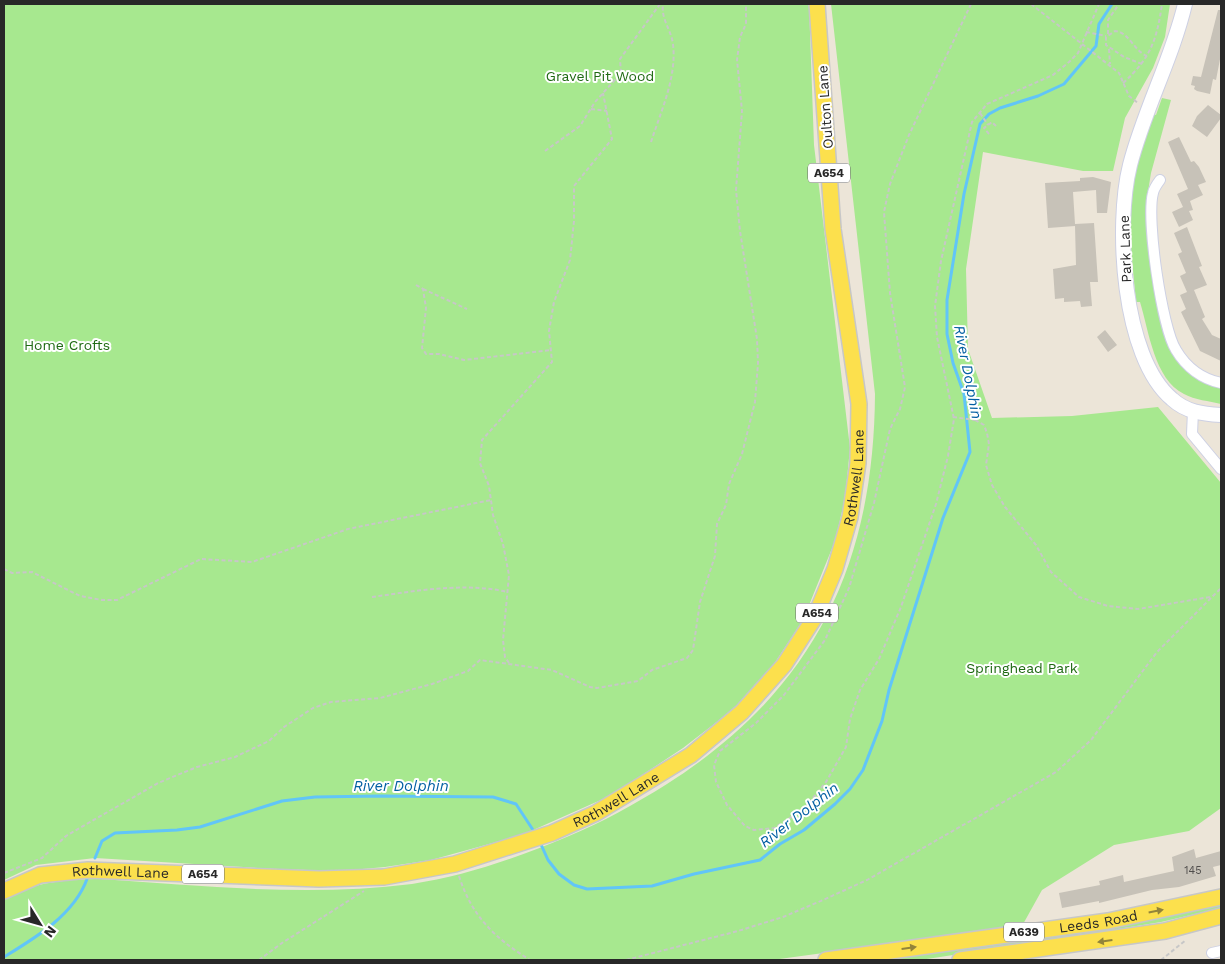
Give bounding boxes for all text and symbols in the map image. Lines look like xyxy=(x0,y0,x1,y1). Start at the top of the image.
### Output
street label: Oulton Lane xyxy=(814,65,836,149)
park label: Gravel Pit Wood xyxy=(546,68,654,84)
road number: A654 xyxy=(808,164,850,182)
street label: Park Lane xyxy=(1116,215,1134,283)
water label: River Dolphin xyxy=(950,324,986,420)
park label: Home Crofts xyxy=(24,337,110,353)
street label: Rothwell Lane xyxy=(840,429,867,528)
road number: A654 xyxy=(796,604,838,622)
park label: Springhead Park xyxy=(966,660,1078,676)
street label: Rothwell Lane xyxy=(570,768,662,831)
water label: River Dolphin xyxy=(353,777,449,795)
water label: River Dolphin xyxy=(756,779,842,851)
street label: Rothwell Lane xyxy=(71,862,169,881)
road number: A654 xyxy=(182,864,224,884)
house number: 145 xyxy=(1184,864,1202,877)
north arrow xyxy=(15,899,65,949)
street label: Leeds Road xyxy=(1058,907,1139,936)
one-way arrow xyxy=(1149,907,1165,915)
road number: A639 xyxy=(1004,922,1044,942)
text: N xyxy=(41,923,60,941)
one-way arrow xyxy=(1097,937,1113,945)
one-way arrow xyxy=(901,944,917,952)

